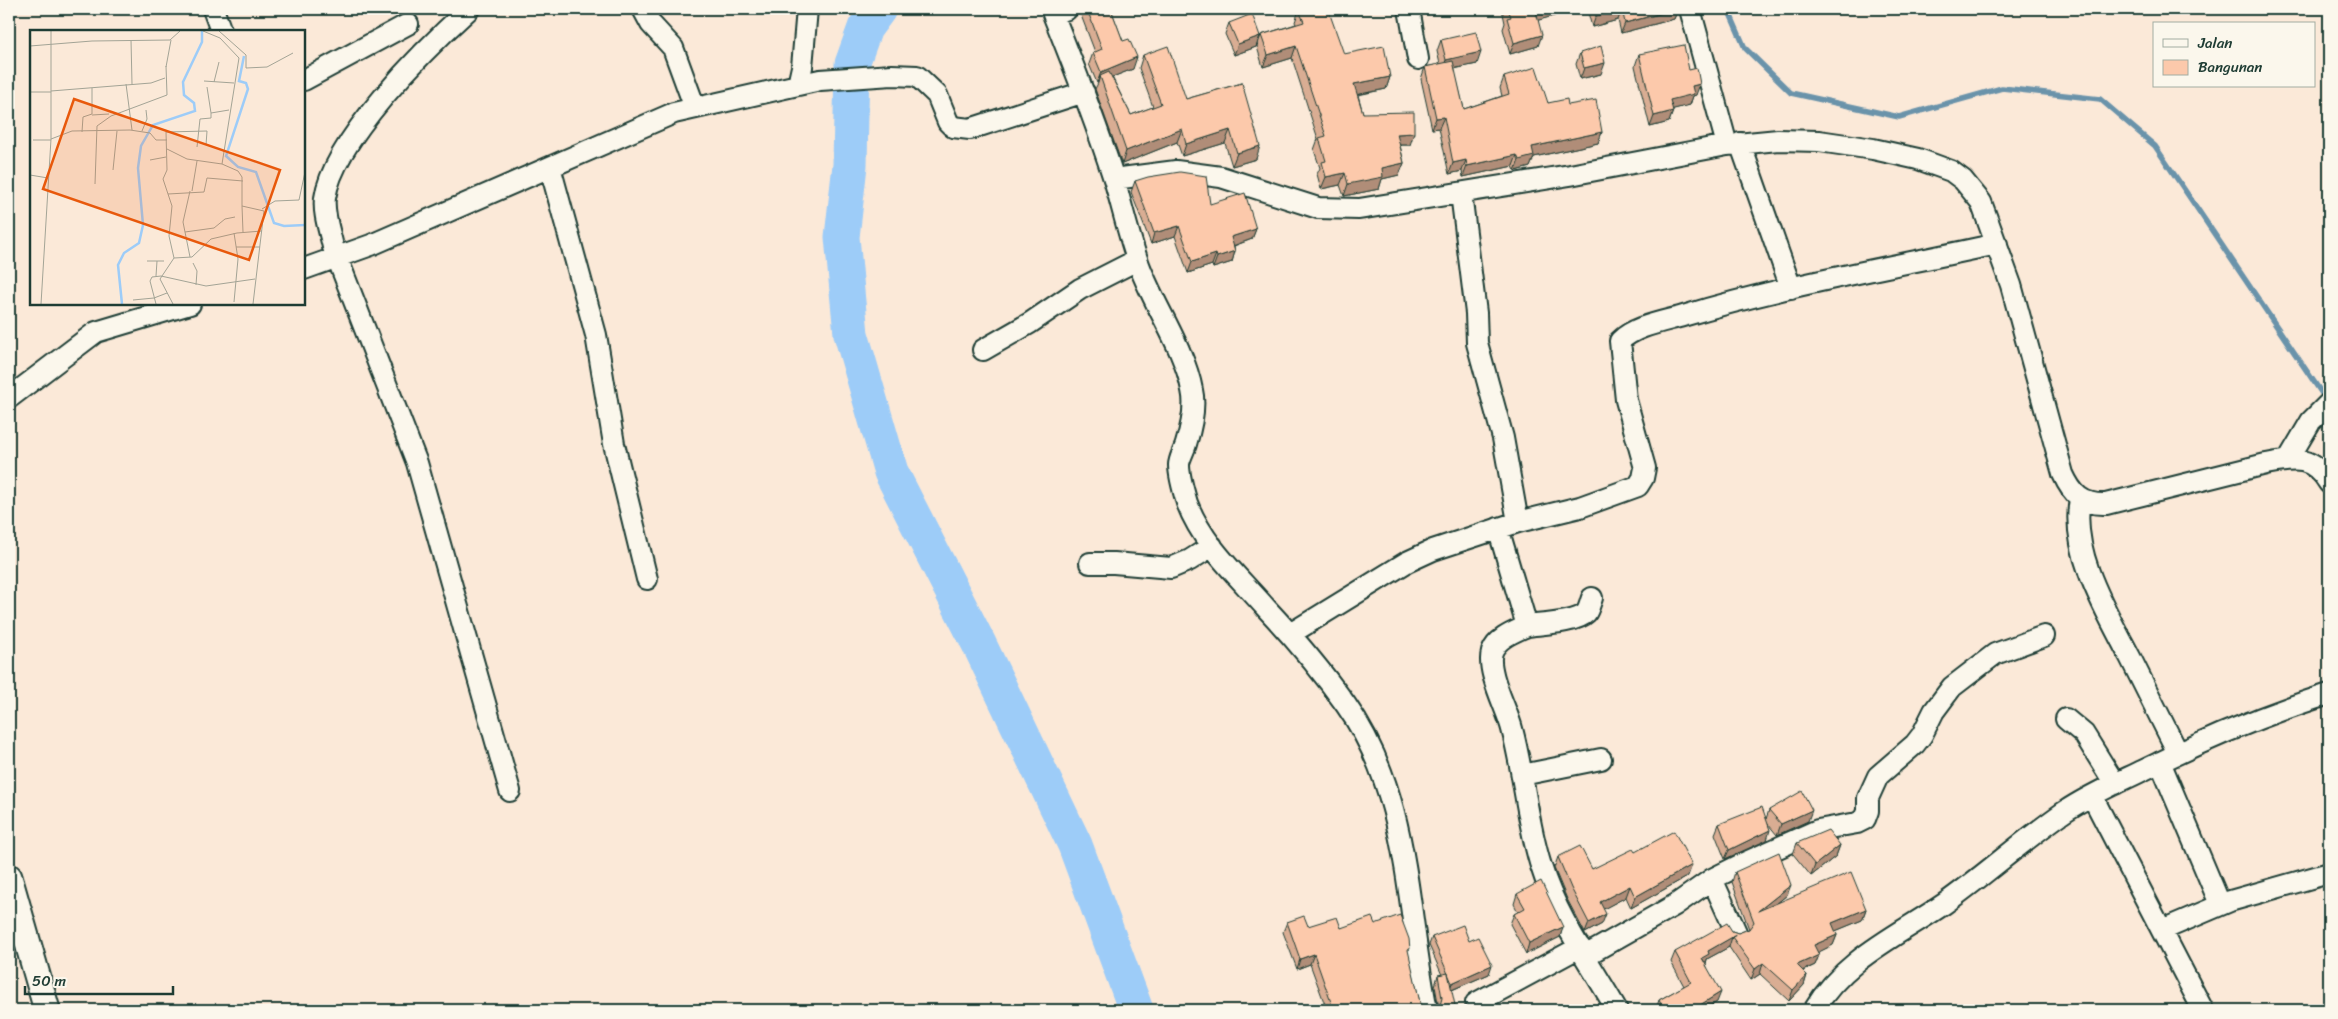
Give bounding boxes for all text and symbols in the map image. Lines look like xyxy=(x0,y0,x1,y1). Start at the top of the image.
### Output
legend xyxy=(2153,22,2316,88)
inset map xyxy=(30,30,305,305)
text: Jalan xyxy=(2197,30,2232,56)
text: Bangunan xyxy=(2198,54,2262,80)
scale bar xyxy=(25,964,172,996)
text: 50 m xyxy=(32,968,67,994)

